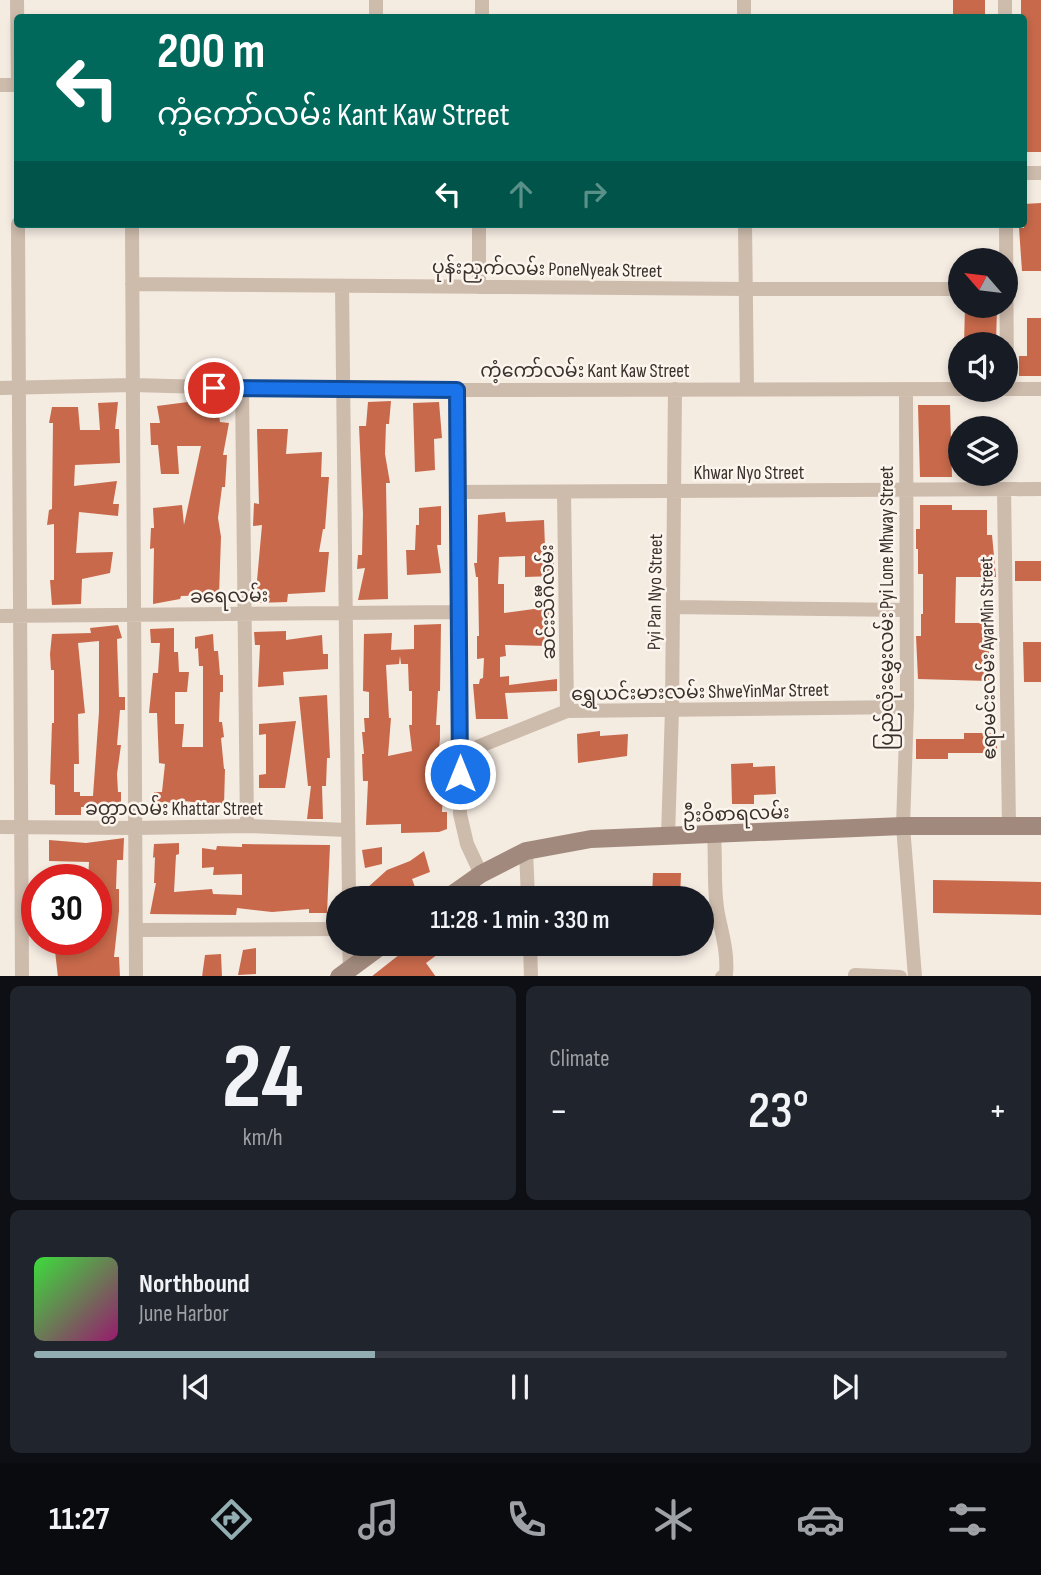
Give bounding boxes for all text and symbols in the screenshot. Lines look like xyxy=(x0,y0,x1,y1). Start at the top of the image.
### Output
text: 200 m xyxy=(157,23,265,82)
icon: left xyxy=(42,42,133,133)
text: ကံ့ကော်လမ်း Kant Kaw Street xyxy=(157,96,510,135)
icon: left xyxy=(429,175,467,213)
icon: ahead xyxy=(502,175,540,213)
icon: right xyxy=(575,175,613,213)
north arrow xyxy=(948,248,1018,318)
map controls xyxy=(948,248,1018,486)
street label: ပုန်းညှက်လမ်း PoneNyeak Street xyxy=(432,252,663,287)
button: sound xyxy=(948,332,1018,402)
street label: ကံ့ကော်လမ်း Kant Kaw Street xyxy=(480,356,690,384)
pin xyxy=(184,358,244,418)
icon: arrive xyxy=(195,369,233,407)
button: layers xyxy=(948,416,1018,486)
street label: Khwar Nyo Street xyxy=(694,462,805,485)
street label: ပြည်လုံးမွှေးလမ်း Pyi Lone Mhway Street xyxy=(872,466,903,750)
street label: Pyi Pan Nyo Street xyxy=(643,534,668,650)
street label: ဆင်းသိင်္ဂီလမ်း xyxy=(532,544,561,660)
street label: ဧရာမင်းလမ်း AyarMin Street xyxy=(971,556,1005,760)
street label: ခရေလမ်း xyxy=(190,580,269,612)
street label: ရွှေယင်းမားလမ်း ShweYinMar Street xyxy=(571,675,829,709)
position arrow xyxy=(423,737,497,811)
street label: ခတ္တာလမ်း Khattar Street xyxy=(85,794,263,824)
street label: ဦးဝိစာရလမ်း xyxy=(682,797,790,831)
speed limit sign: 30 xyxy=(21,864,112,955)
text: 11:28 · 1 min · 330 m xyxy=(431,905,609,936)
text: 24 xyxy=(222,1024,304,1133)
text: Climate xyxy=(550,1045,609,1073)
text: 23° xyxy=(748,1080,809,1143)
text: − xyxy=(550,1089,568,1134)
text: + xyxy=(988,1089,1007,1134)
text: km/h xyxy=(243,1124,283,1152)
text: Northbound xyxy=(139,1269,250,1300)
text: June Harbor xyxy=(139,1300,229,1328)
icon: previous xyxy=(177,1368,215,1406)
icon: pause xyxy=(501,1368,539,1406)
icon: next xyxy=(826,1368,864,1406)
icon: directions xyxy=(207,1495,256,1544)
icon: music xyxy=(354,1495,403,1544)
icon: phone xyxy=(502,1495,551,1544)
icon: climate xyxy=(649,1495,698,1544)
icon: car xyxy=(796,1495,845,1544)
icon: filters xyxy=(943,1495,992,1544)
text: 11:27 xyxy=(49,1500,109,1539)

